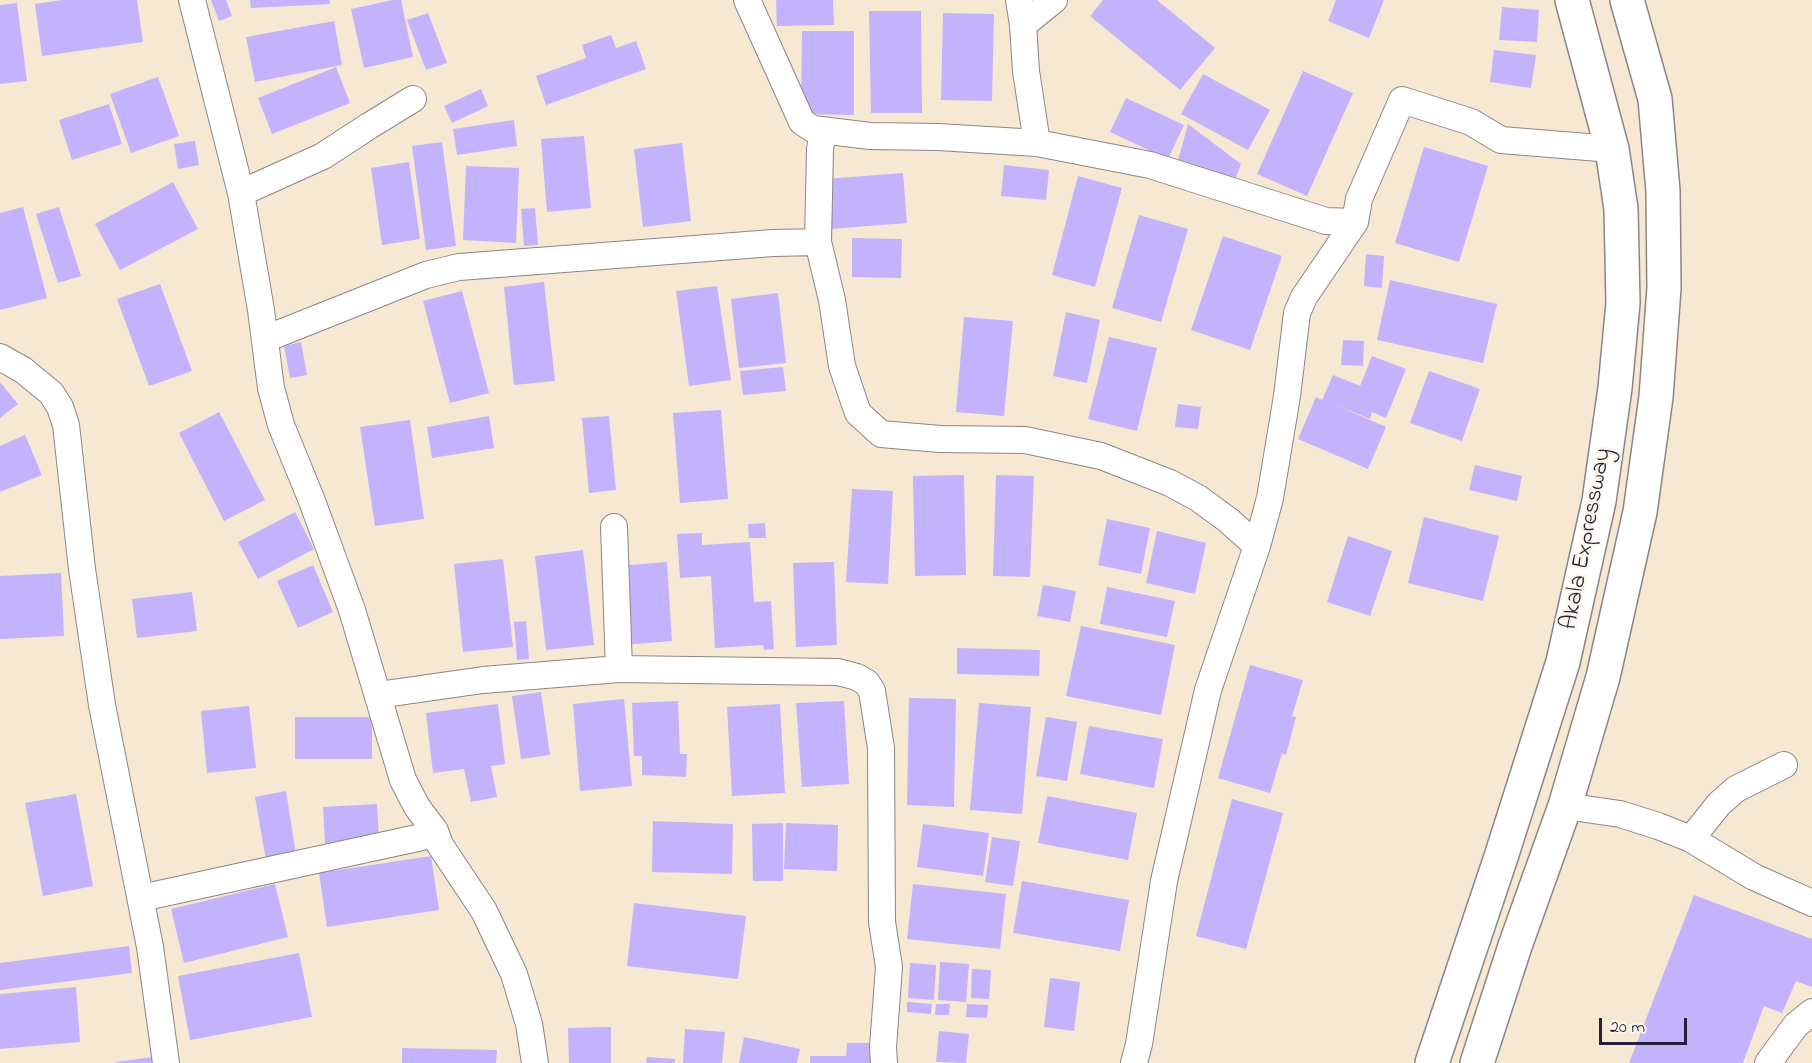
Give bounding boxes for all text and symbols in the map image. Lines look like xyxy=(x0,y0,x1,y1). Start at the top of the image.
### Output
street label: Akala Expressway xyxy=(1556,446,1620,632)
scale bar xyxy=(1602,1006,1690,1044)
text: 20 m xyxy=(1610,1015,1645,1041)

